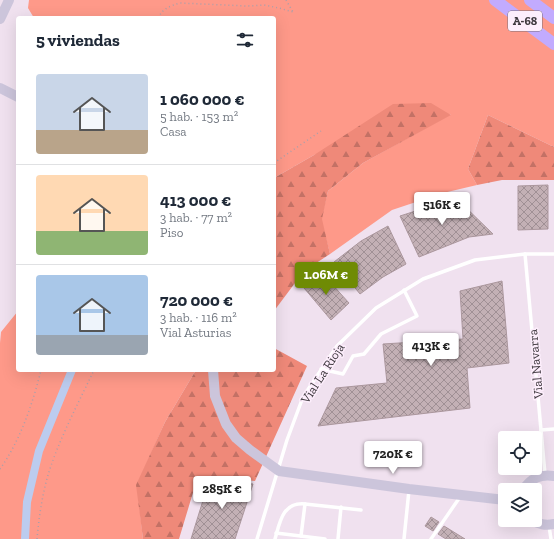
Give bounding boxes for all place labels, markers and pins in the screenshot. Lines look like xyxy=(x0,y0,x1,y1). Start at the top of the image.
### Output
pin: 516K € xyxy=(409,192,475,226)
pin: 1.06M € xyxy=(289,262,363,296)
pin: 413K € xyxy=(398,333,464,367)
pin: 720K € xyxy=(360,441,426,475)
pin: 285K € xyxy=(189,476,255,510)

